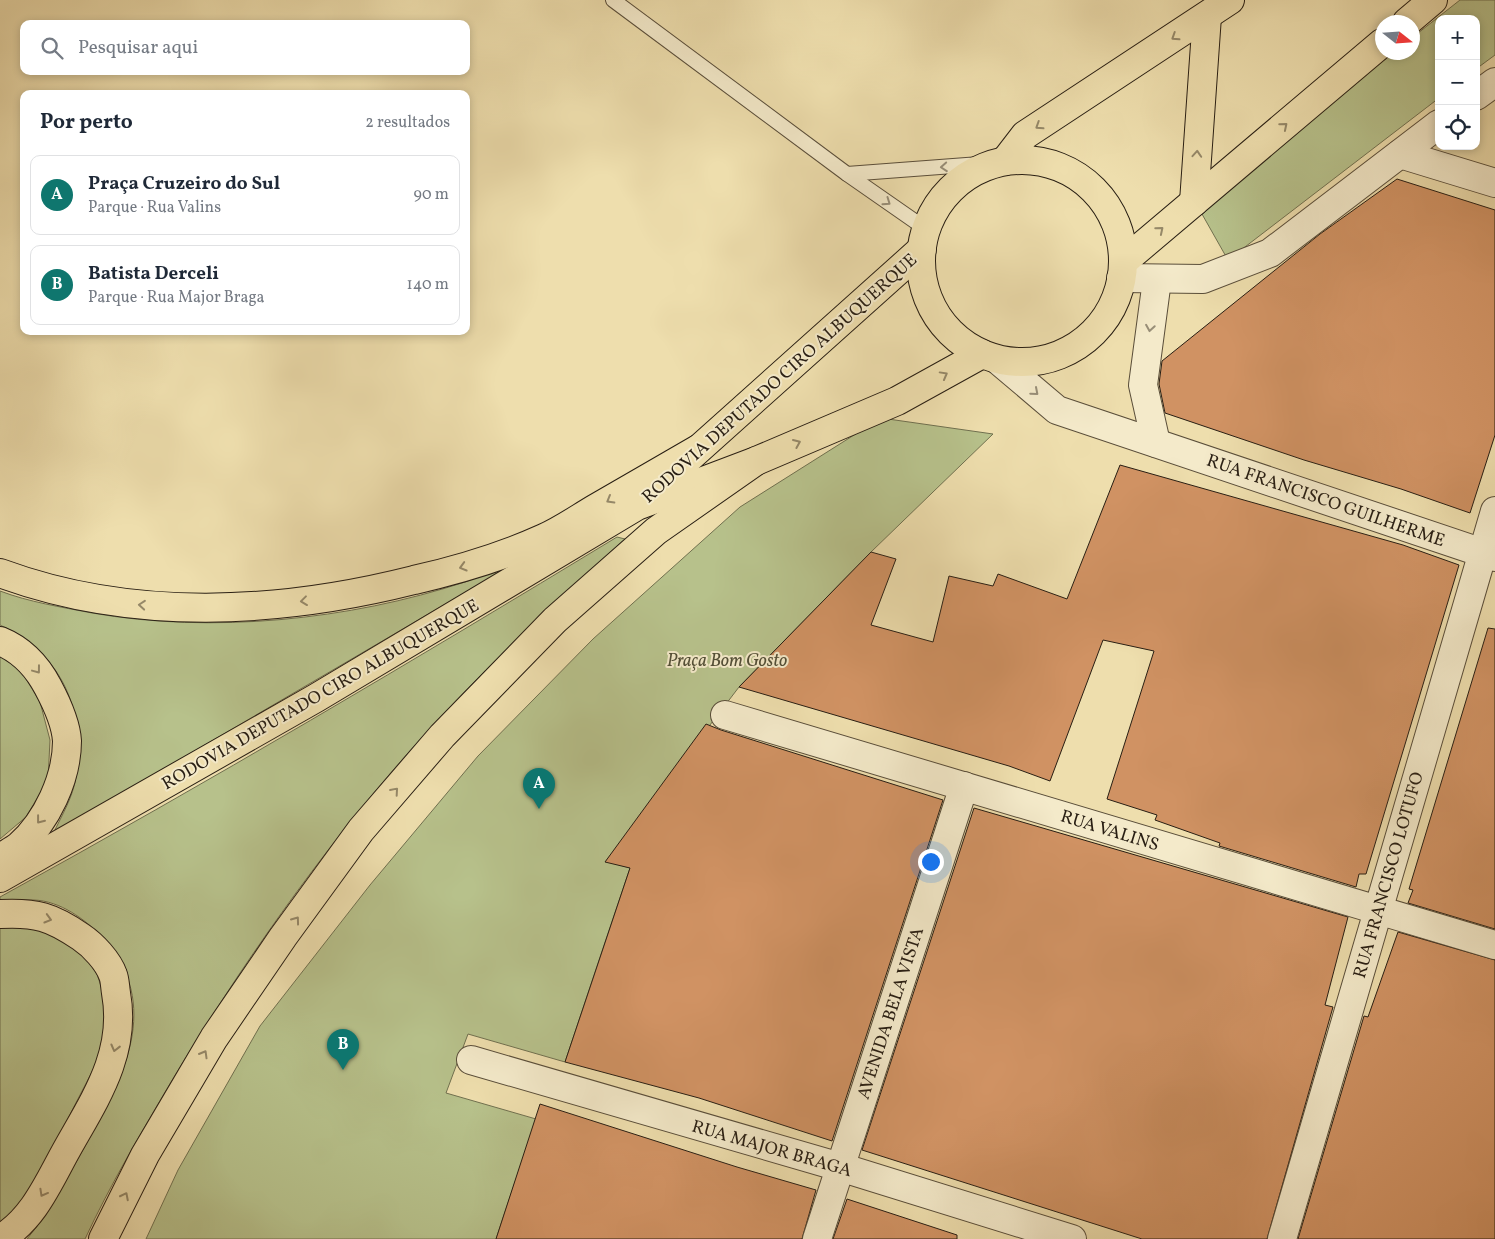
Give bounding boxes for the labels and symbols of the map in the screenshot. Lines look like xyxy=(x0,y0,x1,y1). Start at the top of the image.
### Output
north arrow xyxy=(1375,15,1420,60)
one-way arrow xyxy=(1171,31,1180,40)
one-way arrow xyxy=(1035,120,1045,129)
one-way arrow xyxy=(1279,122,1288,131)
one-way arrow xyxy=(1191,149,1202,157)
one-way arrow xyxy=(940,161,948,172)
one-way arrow xyxy=(881,196,890,205)
one-way arrow xyxy=(1154,228,1163,236)
street label: RODOVIA DEPUTADO CIRO ALBUQUERQUE xyxy=(637,248,923,510)
one-way arrow xyxy=(1145,324,1155,332)
one-way arrow xyxy=(939,371,948,381)
one-way arrow xyxy=(1029,386,1038,395)
one-way arrow xyxy=(792,439,801,450)
street label: RUA FRANCISCO GUILHERME xyxy=(1203,449,1448,554)
one-way arrow xyxy=(607,493,616,503)
one-way arrow xyxy=(459,561,467,572)
street label: RODOVIA DEPUTADO CIRO ALBUQUERQUE xyxy=(157,594,484,797)
one-way arrow xyxy=(300,596,309,606)
one-way arrow xyxy=(138,599,146,610)
park label: Praça Bom Gosto xyxy=(667,649,787,674)
one-way arrow xyxy=(32,665,41,674)
pin: A xyxy=(523,768,555,809)
street label: RUA FRANCISCO LOTUFO xyxy=(1348,769,1431,982)
one-way arrow xyxy=(389,787,398,796)
street label: RUA VALINS xyxy=(1057,805,1162,858)
one-way arrow xyxy=(37,814,45,823)
your location xyxy=(918,849,944,875)
one-way arrow xyxy=(43,913,51,923)
one-way arrow xyxy=(289,916,299,925)
street label: AVENIDA BELA VISTA xyxy=(852,924,931,1103)
pin: B xyxy=(327,1029,359,1070)
one-way arrow xyxy=(110,1043,121,1052)
one-way arrow xyxy=(198,1050,208,1059)
street label: RUA MAJOR BRAGA xyxy=(689,1115,855,1184)
one-way arrow xyxy=(39,1187,49,1196)
one-way arrow xyxy=(119,1192,129,1201)

